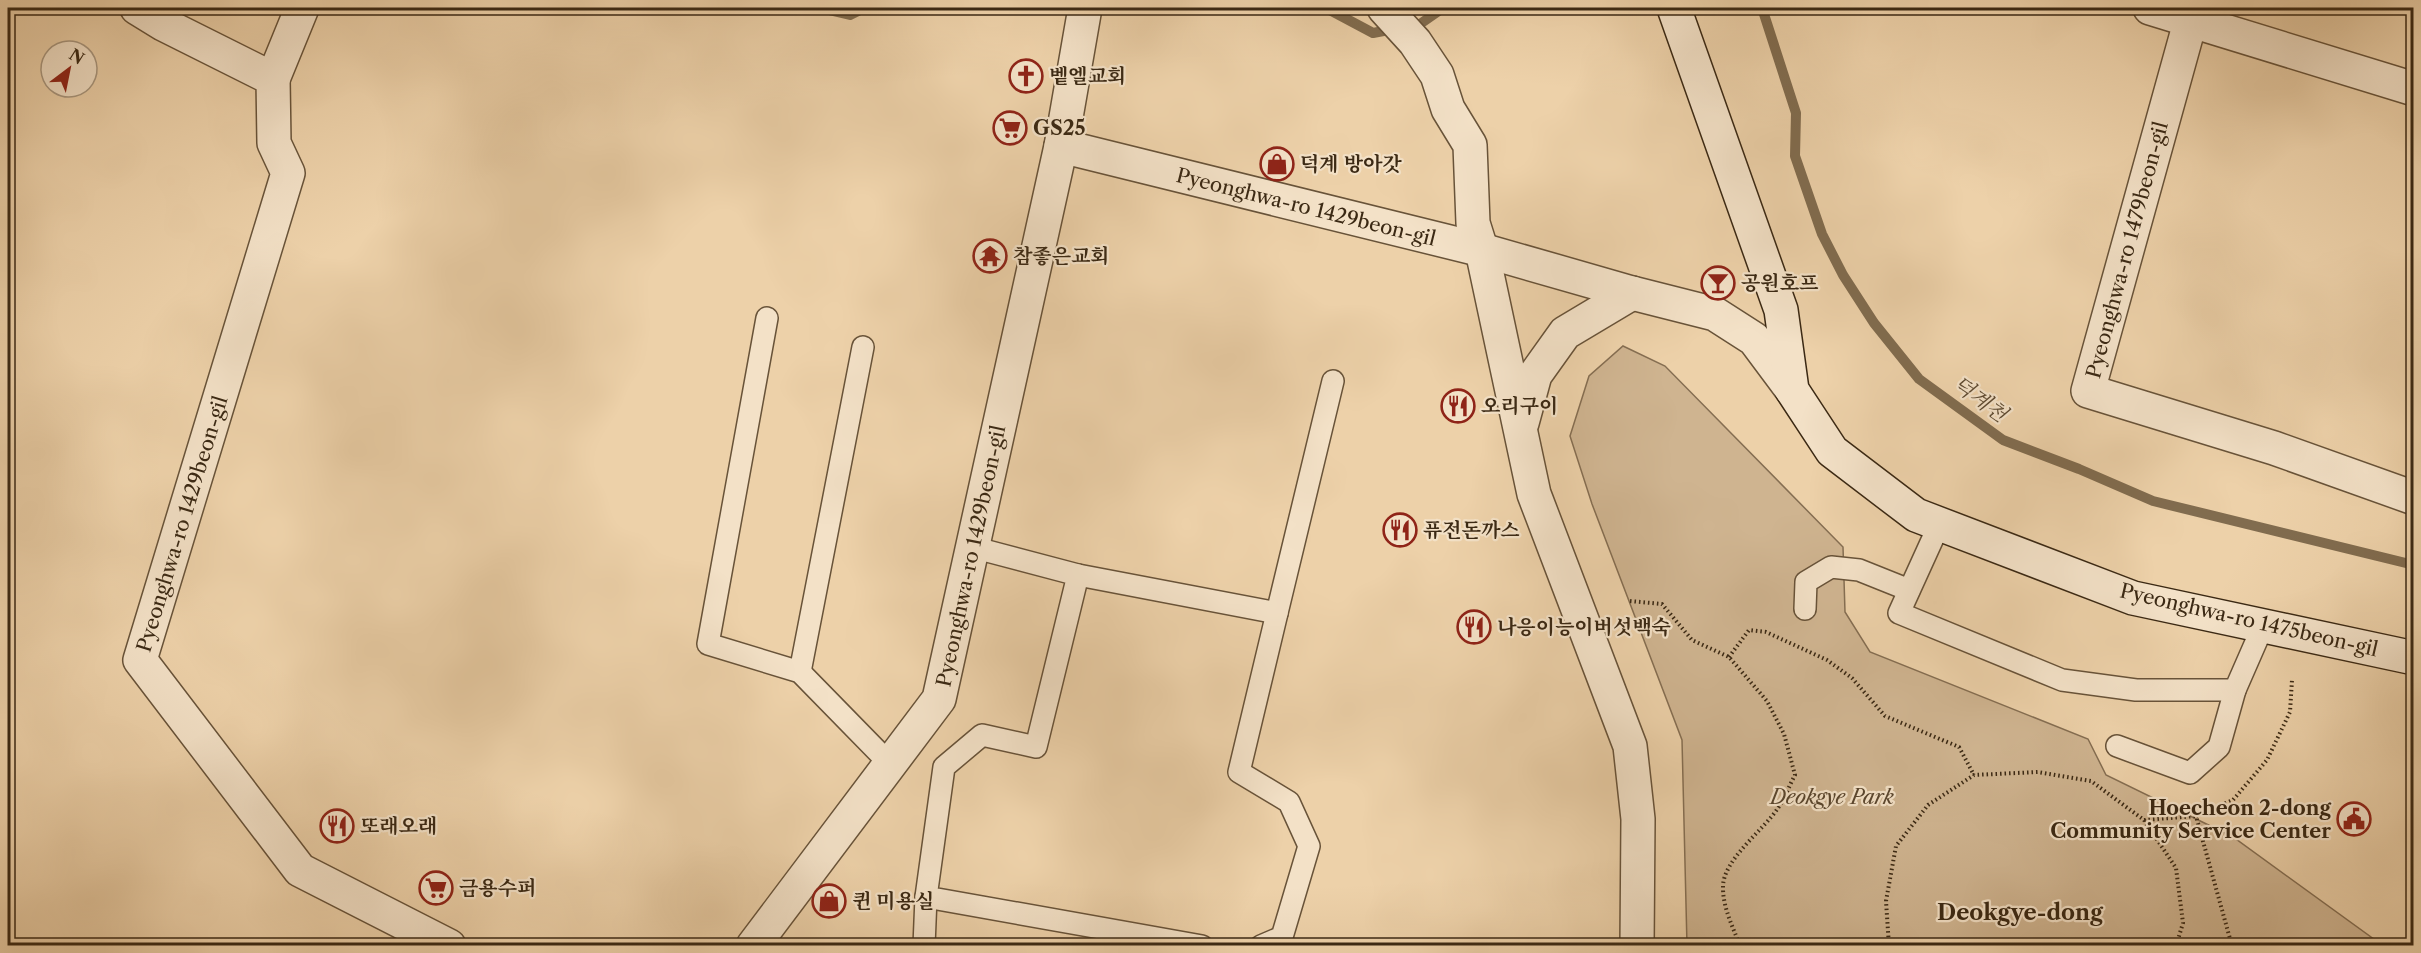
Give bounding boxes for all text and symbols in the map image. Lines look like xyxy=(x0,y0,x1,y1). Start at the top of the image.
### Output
north arrow xyxy=(39,39,99,99)
text: N xyxy=(66,44,88,68)
church icon: 벹엘교회 xyxy=(1008,58,1044,94)
place label: 벹엘교회 xyxy=(1049,64,1126,88)
supermarket icon: GS25 xyxy=(992,110,1028,146)
place label: GS25 xyxy=(1033,116,1086,140)
street label: Pyeonghwa-ro 1479beon-gil xyxy=(2081,119,2173,381)
shop icon: 덕계 방아갓 xyxy=(1259,146,1295,182)
place label: 덕계 방아갓 xyxy=(1300,152,1402,176)
street label: Pyeonghwa-ro 1429beon-gil xyxy=(1174,163,1438,251)
temple icon: 참좋은교회 xyxy=(972,238,1008,274)
place label: 참좋은교회 xyxy=(1013,244,1110,268)
bar icon: 공원호프 xyxy=(1700,265,1736,301)
place label: 공원호프 xyxy=(1741,271,1819,295)
water label: 덕계천 xyxy=(1948,371,2014,428)
restaurant icon: 오리구이 xyxy=(1440,388,1476,424)
street label: Pyeonghwa-ro 1429beon-gil xyxy=(132,393,232,655)
place label: 오리구이 xyxy=(1481,394,1558,418)
street label: Pyeonghwa-ro 1429beon-gil xyxy=(932,423,1010,689)
restaurant icon: 퓨전돈까스 xyxy=(1382,512,1418,548)
place label: 퓨전돈까스 xyxy=(1423,518,1520,542)
street label: Pyeonghwa-ro 1475beon-gil xyxy=(2118,579,2380,661)
restaurant icon: 나응이능이버섯백숙 xyxy=(1456,609,1492,645)
place label: 나응이능이버섯백숙 xyxy=(1497,615,1671,639)
park label: Deokgye Park xyxy=(1768,785,1894,809)
place label: Hoecheon 2-dong Community Service Center xyxy=(2050,796,2331,843)
public building icon: Hoecheon 2-dong Community Service Center xyxy=(2336,801,2372,837)
restaurant icon: 또래오래 xyxy=(319,808,355,844)
place label: 또래오래 xyxy=(360,814,437,838)
supermarket icon: 금용수퍼 xyxy=(418,870,454,906)
place label: 금용수퍼 xyxy=(459,876,536,900)
shop icon: 퀸 미용실 xyxy=(811,883,847,919)
place label: 퀸 미용실 xyxy=(852,889,934,913)
district label: Deokgye-dong xyxy=(1937,899,2104,926)

